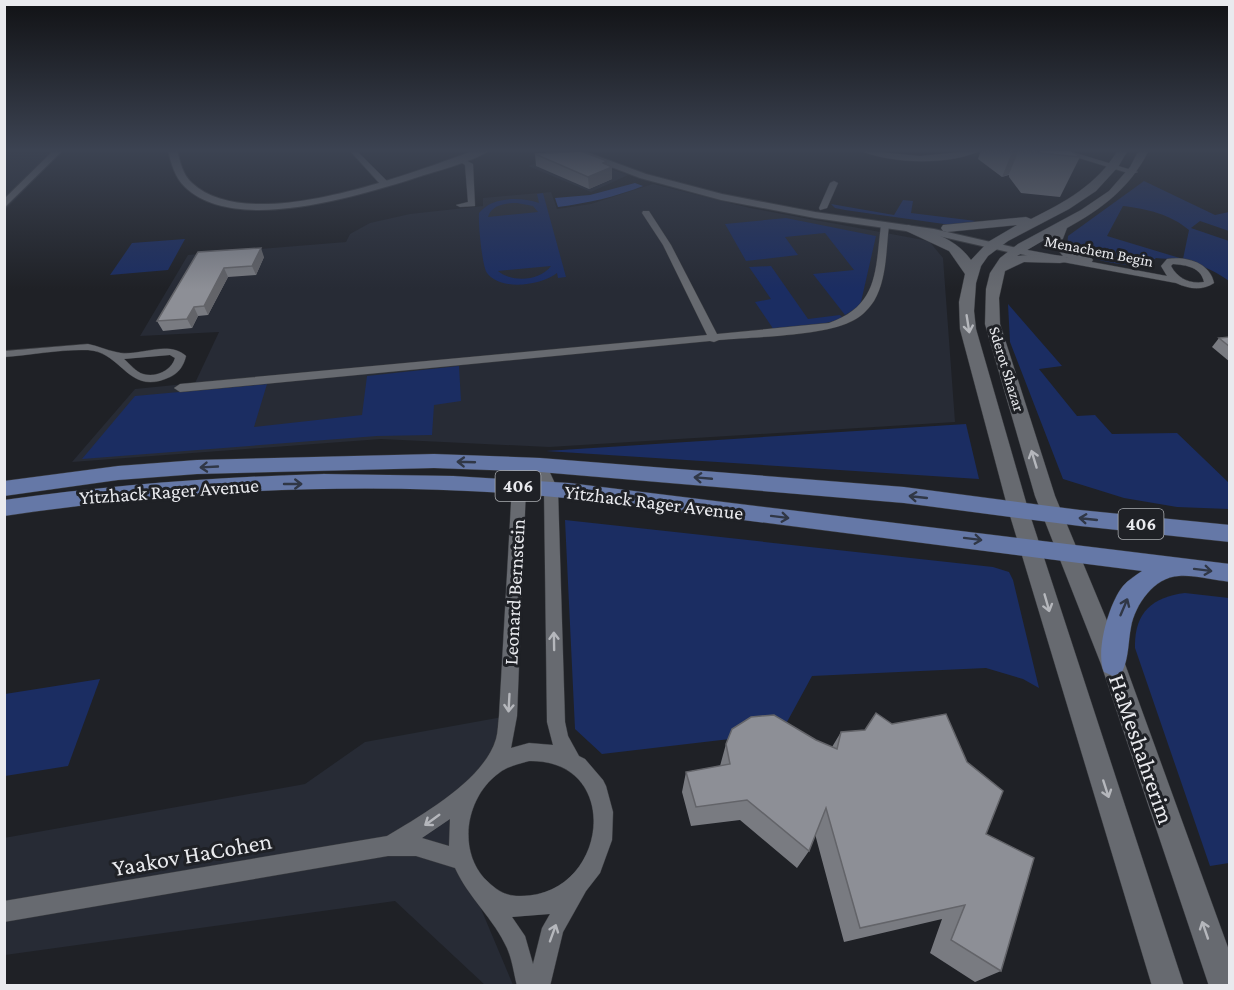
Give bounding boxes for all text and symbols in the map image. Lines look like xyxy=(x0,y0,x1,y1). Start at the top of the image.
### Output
street label: Menachem Begin xyxy=(1043,232,1155,271)
one-way arrow xyxy=(962,314,973,333)
street label: Sderot Shazar xyxy=(986,324,1028,414)
one-way arrow xyxy=(1028,450,1039,469)
one-way arrow xyxy=(457,457,477,468)
one-way arrow xyxy=(199,461,219,472)
road number: 406 xyxy=(496,471,540,501)
one-way arrow xyxy=(693,473,713,484)
street label: Yitzhack Rager Avenue xyxy=(78,474,260,509)
one-way arrow xyxy=(282,478,302,490)
street label: Yitzhack Rager Avenue xyxy=(563,480,745,525)
one-way arrow xyxy=(909,491,929,502)
road number: 406 xyxy=(1118,509,1164,539)
one-way arrow xyxy=(769,511,789,522)
one-way arrow xyxy=(1078,513,1098,524)
street label: Leonard Bernstein xyxy=(499,518,529,666)
one-way arrow xyxy=(963,534,983,545)
one-way arrow xyxy=(1192,565,1212,576)
one-way arrow xyxy=(1042,593,1053,612)
one-way arrow xyxy=(1119,598,1130,617)
one-way arrow xyxy=(548,632,560,652)
street label: HaMeshahrerim xyxy=(1104,671,1180,827)
one-way arrow xyxy=(503,693,514,713)
one-way arrow xyxy=(1101,779,1112,798)
one-way arrow xyxy=(424,814,441,826)
street label: Yaakov HaCohen xyxy=(110,827,274,881)
one-way arrow xyxy=(1199,921,1210,940)
one-way arrow xyxy=(548,924,559,943)

